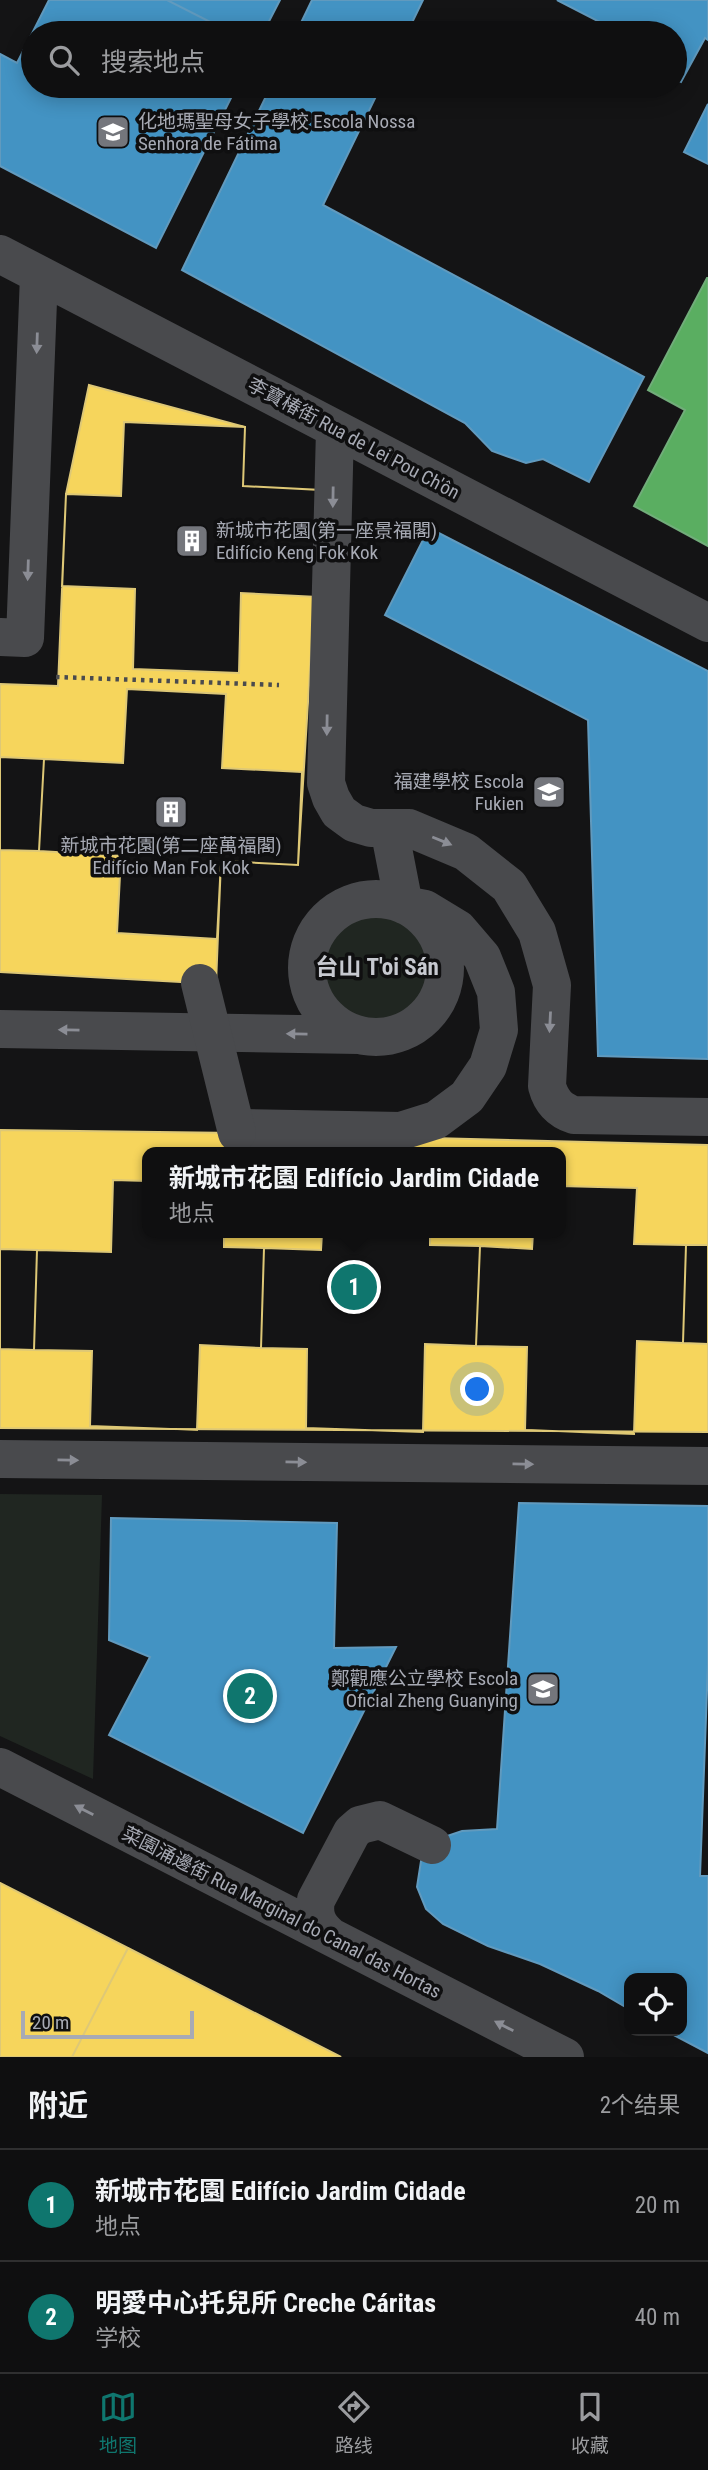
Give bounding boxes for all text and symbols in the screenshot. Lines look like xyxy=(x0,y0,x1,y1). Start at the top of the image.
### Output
search box xyxy=(21,21,687,98)
icon: search xyxy=(45,41,83,79)
text: 搜索地点 xyxy=(101,47,205,77)
place label: 化地瑪聖母女子學校 Escola Nossa Senhora de Fátima xyxy=(138,110,415,155)
school or university icon: 化地瑪聖母女子學校 Escola Nossa Senhora de Fátima xyxy=(94,113,132,151)
one-way arrow xyxy=(31,332,42,354)
street label: 李寶椿街 Rua de Lei Pou Ch'ôn xyxy=(244,373,464,504)
one-way arrow xyxy=(327,487,339,509)
place label: 新城市花園(第一座景福閣) Edifício Keng Fok Kok xyxy=(216,519,437,564)
building icon: 新城市花園(第一座景福閣) Edifício Keng Fok Kok xyxy=(173,522,211,560)
one-way arrow xyxy=(22,559,33,581)
one-way arrow xyxy=(322,714,333,736)
place label: 福建學校 Escola Fukien xyxy=(394,770,524,815)
school or university icon: 福建學校 Escola Fukien xyxy=(530,773,568,811)
building icon: 新城市花園(第二座萬福閣) Edifício Man Fok Kok xyxy=(152,793,190,831)
place label: 新城市花園(第二座萬福閣) Edifício Man Fok Kok xyxy=(60,834,282,879)
one-way arrow xyxy=(431,836,452,847)
district label: 台山 T'oi Sán xyxy=(315,954,439,981)
one-way arrow xyxy=(544,1011,555,1033)
one-way arrow xyxy=(58,1025,80,1036)
one-way arrow xyxy=(286,1029,308,1040)
popup xyxy=(142,1147,566,1238)
text: 新城市花園 Edifício Jardim Cidade xyxy=(169,1163,539,1193)
text: 地点 xyxy=(169,1200,215,1227)
pin: 1 xyxy=(331,1261,377,1313)
your location xyxy=(460,1372,494,1406)
one-way arrow xyxy=(57,1454,79,1465)
one-way arrow xyxy=(285,1456,307,1468)
one-way arrow xyxy=(512,1458,534,1470)
place label: 鄭觀應公立學校 Escola Oficial Zheng Guanying xyxy=(331,1667,518,1712)
pin: 2 xyxy=(227,1670,273,1722)
school or university icon: 鄭觀應公立學校 Escola Oficial Zheng Guanying xyxy=(524,1670,562,1708)
one-way arrow xyxy=(74,1804,94,1815)
street label: 菜園涌邊街 Rua Marginal do Canal das Hortas xyxy=(119,1822,445,2003)
map controls xyxy=(624,1973,687,2036)
button: locate xyxy=(624,1973,687,2036)
scale bar xyxy=(21,2008,194,2040)
text: 20 m xyxy=(32,2011,69,2034)
one-way arrow xyxy=(494,2020,514,2031)
text: 附近 xyxy=(28,2088,88,2123)
text: 2个结果 xyxy=(600,2092,680,2119)
text: 新城市花園 Edifício Jardim Cidade xyxy=(95,2176,466,2206)
text: 1 xyxy=(45,2192,57,2219)
text: 20 m xyxy=(635,2192,680,2219)
text: 地点 xyxy=(95,2213,141,2240)
text: 明愛中心托兒所 Creche Cáritas xyxy=(95,2288,436,2318)
text: 2 xyxy=(45,2304,57,2331)
text: 40 m xyxy=(635,2304,680,2331)
text: 学校 xyxy=(95,2325,141,2352)
tab: 地图 xyxy=(99,2388,137,2457)
tab: 路线 xyxy=(335,2388,373,2457)
tab: 收藏 xyxy=(571,2388,609,2457)

